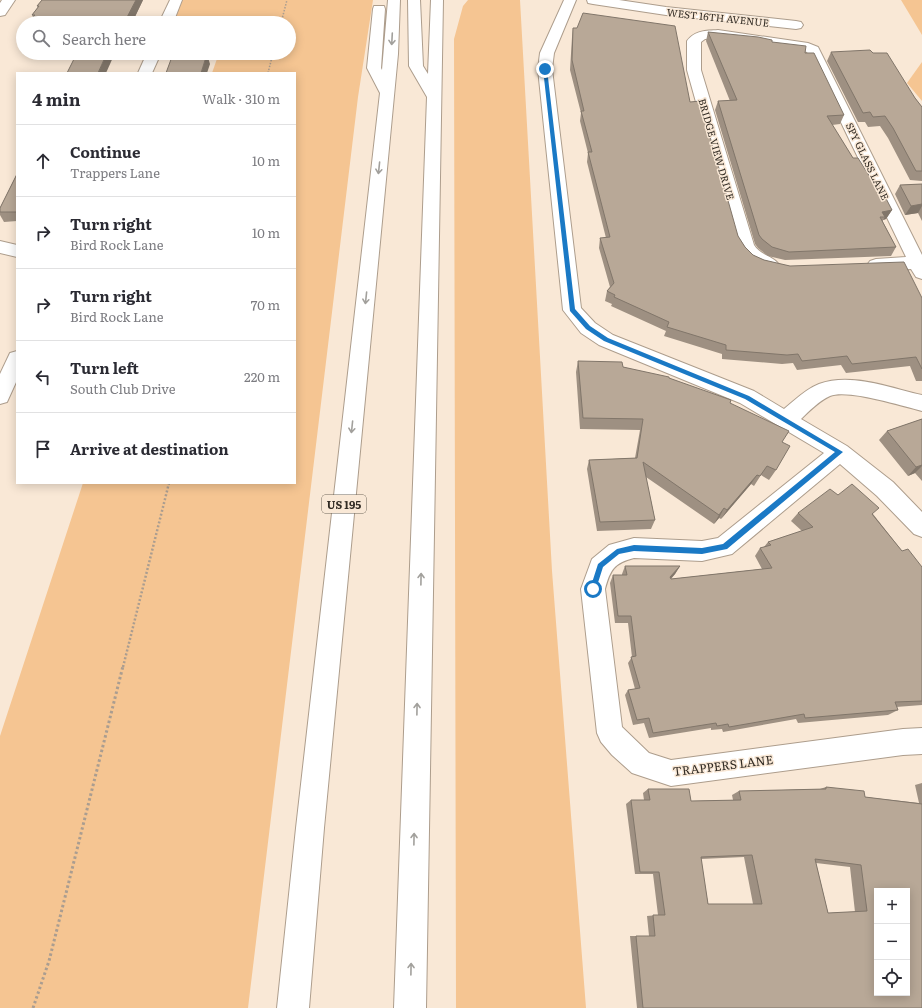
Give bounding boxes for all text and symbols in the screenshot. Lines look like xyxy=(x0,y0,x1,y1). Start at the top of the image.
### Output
street label: WEST 16TH AVENUE xyxy=(666,4,770,30)
search box xyxy=(16,16,296,60)
icon: search xyxy=(30,27,52,49)
text: Search here xyxy=(62,27,146,50)
one-way arrow xyxy=(388,32,395,45)
route end xyxy=(536,60,554,78)
text: 4 min xyxy=(32,86,81,111)
text: Walk · 310 m xyxy=(202,89,280,108)
street label: BRIDGE VIEW DRIVE xyxy=(695,96,739,202)
street label: SPY GLASS LANE xyxy=(843,120,893,202)
text: Continue xyxy=(70,140,140,163)
icon: ahead xyxy=(32,150,54,172)
text: 10 m xyxy=(252,151,280,170)
one-way arrow xyxy=(376,161,383,174)
text: Trappers Lane xyxy=(70,163,160,182)
text: Turn right xyxy=(70,212,152,235)
icon: right xyxy=(32,222,54,244)
text: 10 m xyxy=(252,223,280,242)
text: Bird Rock Lane xyxy=(70,235,163,254)
text: Turn right xyxy=(70,284,152,307)
one-way arrow xyxy=(362,291,370,304)
icon: right xyxy=(32,294,54,316)
text: 70 m xyxy=(251,295,280,314)
text: Bird Rock Lane xyxy=(70,307,163,326)
text: Turn left xyxy=(70,356,139,379)
icon: left xyxy=(32,366,54,388)
text: 220 m xyxy=(244,367,280,386)
text: South Club Drive xyxy=(70,379,175,398)
one-way arrow xyxy=(349,420,356,433)
text: Arrive at destination xyxy=(70,437,229,460)
icon: arrive xyxy=(32,438,54,460)
road number: US 195 xyxy=(322,495,366,513)
one-way arrow xyxy=(417,573,424,586)
route start xyxy=(584,580,602,598)
one-way arrow xyxy=(413,703,421,716)
street label: TRAPPERS LANE xyxy=(672,750,774,780)
one-way arrow xyxy=(410,833,418,846)
map controls xyxy=(874,888,910,996)
button: + xyxy=(874,888,910,924)
button: − xyxy=(874,924,910,960)
button: locate xyxy=(874,960,910,996)
one-way arrow xyxy=(407,963,414,976)

